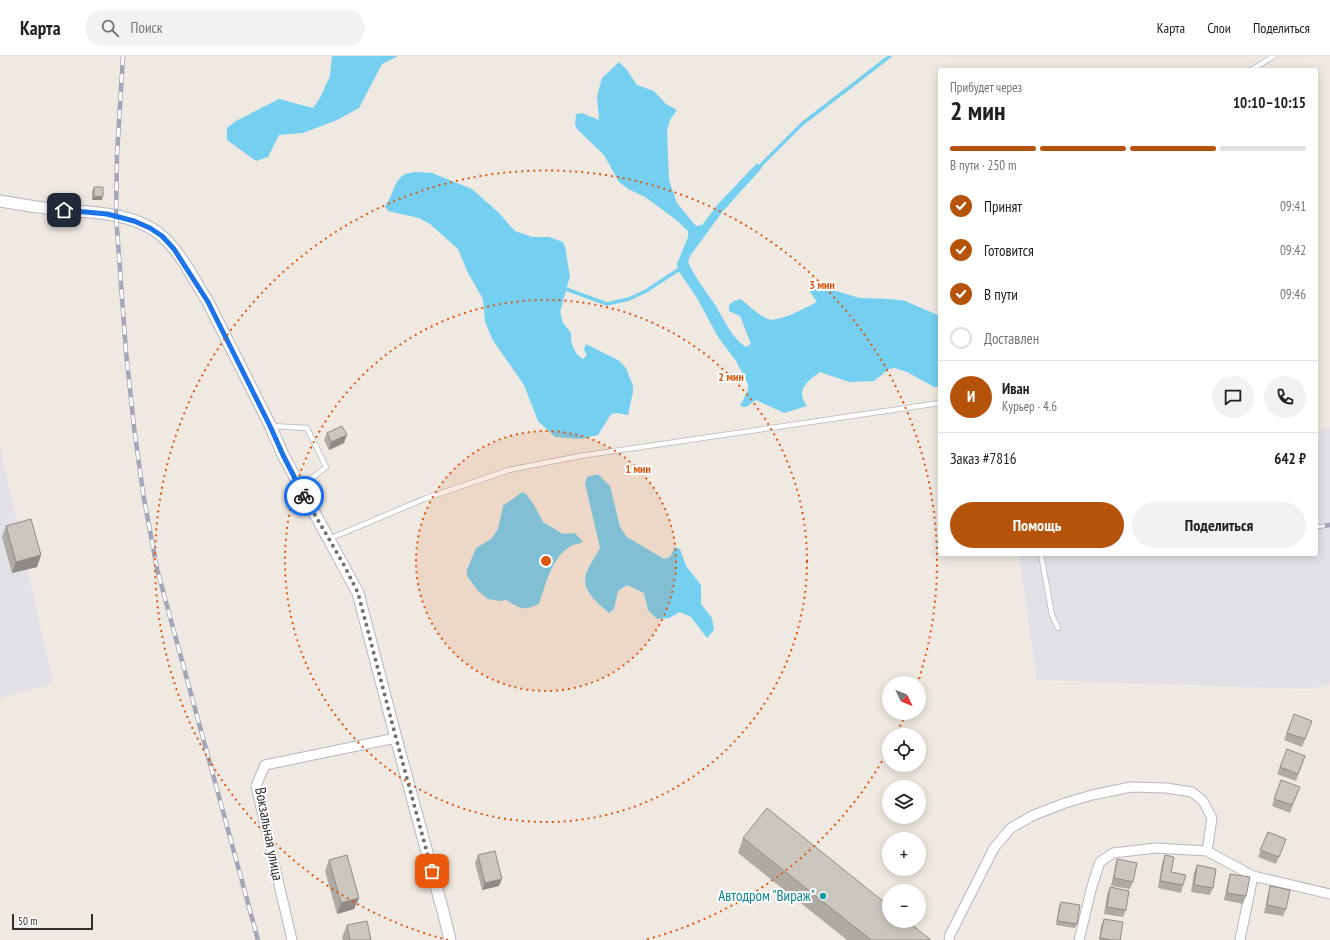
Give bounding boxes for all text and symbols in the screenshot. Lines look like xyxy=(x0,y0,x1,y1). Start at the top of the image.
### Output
search box xyxy=(85,10,365,46)
text: Карта xyxy=(20,16,61,40)
icon: search xyxy=(99,17,121,39)
text: Поиск xyxy=(131,18,163,37)
text: Карта xyxy=(1157,19,1185,37)
text: Слои xyxy=(1207,19,1231,37)
text: Поделиться xyxy=(1253,19,1310,37)
text: Прибудет через xyxy=(950,79,1022,96)
text: 10:10–10:15 xyxy=(1233,93,1306,112)
text: 2 мин xyxy=(950,94,1005,127)
text: В пути · 250 m xyxy=(950,157,1016,174)
pin xyxy=(47,193,81,227)
icon: check xyxy=(950,195,972,217)
text: Принят xyxy=(984,197,1022,216)
text: 09:41 xyxy=(1280,198,1306,215)
icon: home xyxy=(53,199,75,221)
icon: check xyxy=(950,239,972,261)
text: Готовится xyxy=(984,241,1034,260)
text: 09:42 xyxy=(1280,242,1306,259)
text: 3 мин xyxy=(809,277,835,292)
icon: check xyxy=(950,283,972,305)
text: В пути xyxy=(984,285,1018,304)
text: 09:46 xyxy=(1280,286,1306,303)
text: Доставлен xyxy=(984,329,1039,348)
text: 2 мин xyxy=(718,369,744,384)
button: chat xyxy=(1212,376,1254,418)
button: phone xyxy=(1264,376,1306,418)
text: Иван xyxy=(1002,379,1029,398)
text: И xyxy=(967,387,975,406)
text: Курьер · 4.6 xyxy=(1002,398,1057,415)
text: Заказ #7816 xyxy=(950,449,1017,468)
text: 642 ₽ xyxy=(1274,449,1306,468)
text: 1 мин xyxy=(625,461,651,476)
courier xyxy=(284,476,324,516)
icon: bike xyxy=(293,485,315,507)
button: Помощь xyxy=(950,502,1124,548)
button: Поделиться xyxy=(1132,502,1306,548)
centre of rings xyxy=(539,554,553,568)
north arrow xyxy=(882,676,926,720)
map controls xyxy=(882,676,926,928)
button: locate xyxy=(882,728,926,772)
button: layers xyxy=(882,780,926,824)
street label: Вокзальная улица xyxy=(251,786,288,882)
button: + xyxy=(882,832,926,876)
pin xyxy=(415,854,449,888)
icon: bag xyxy=(421,860,443,882)
button: − xyxy=(882,884,926,928)
place label: Автодром "Вираж" xyxy=(718,886,815,905)
marker: Автодром "Вираж" xyxy=(818,891,828,901)
scale bar xyxy=(12,912,93,931)
text: 50 m xyxy=(18,914,37,928)

